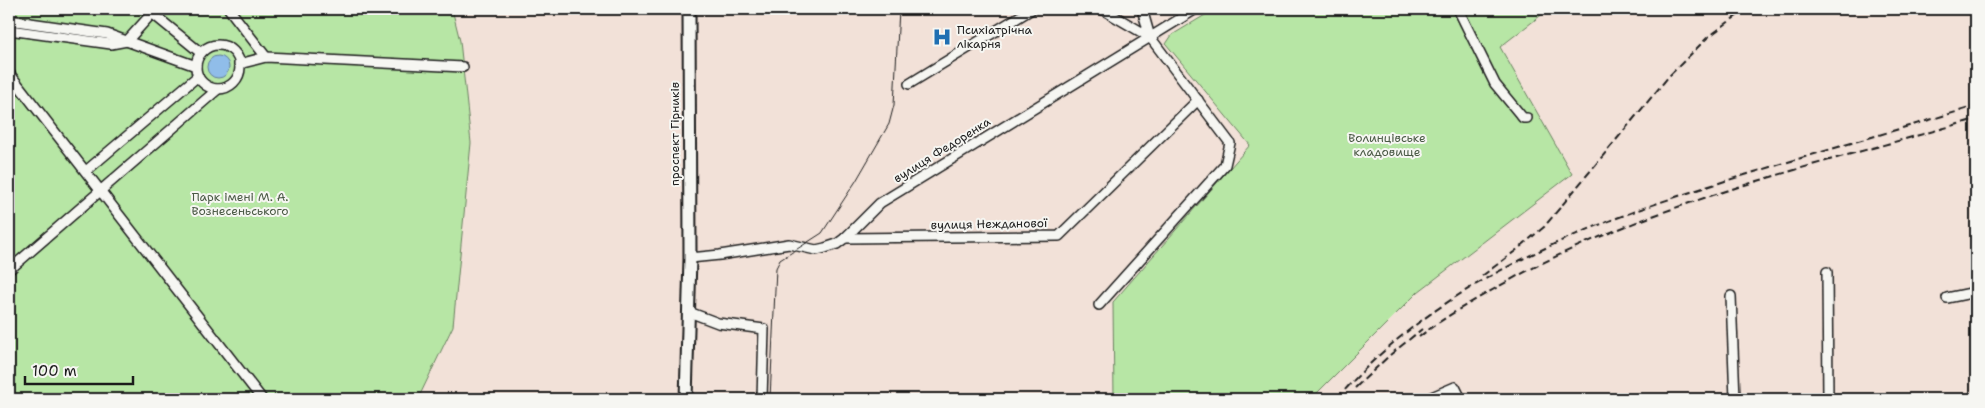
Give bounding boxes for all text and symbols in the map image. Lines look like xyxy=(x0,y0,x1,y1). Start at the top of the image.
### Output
place label: Психіатрічна лікарня xyxy=(957,22,1032,52)
hospital icon: Психіатрічна лікарня xyxy=(931,26,953,48)
street label: проспект Гірників xyxy=(667,82,683,186)
street label: вулиця Федоренка xyxy=(890,113,994,186)
park label: Волинцівське кладовище xyxy=(1348,130,1426,160)
park label: Парк імені М. А. Вознесеньського xyxy=(192,189,289,219)
street label: вулиця Нежданової xyxy=(931,215,1048,233)
scale bar xyxy=(25,353,132,385)
text: 100 m xyxy=(32,361,77,381)

